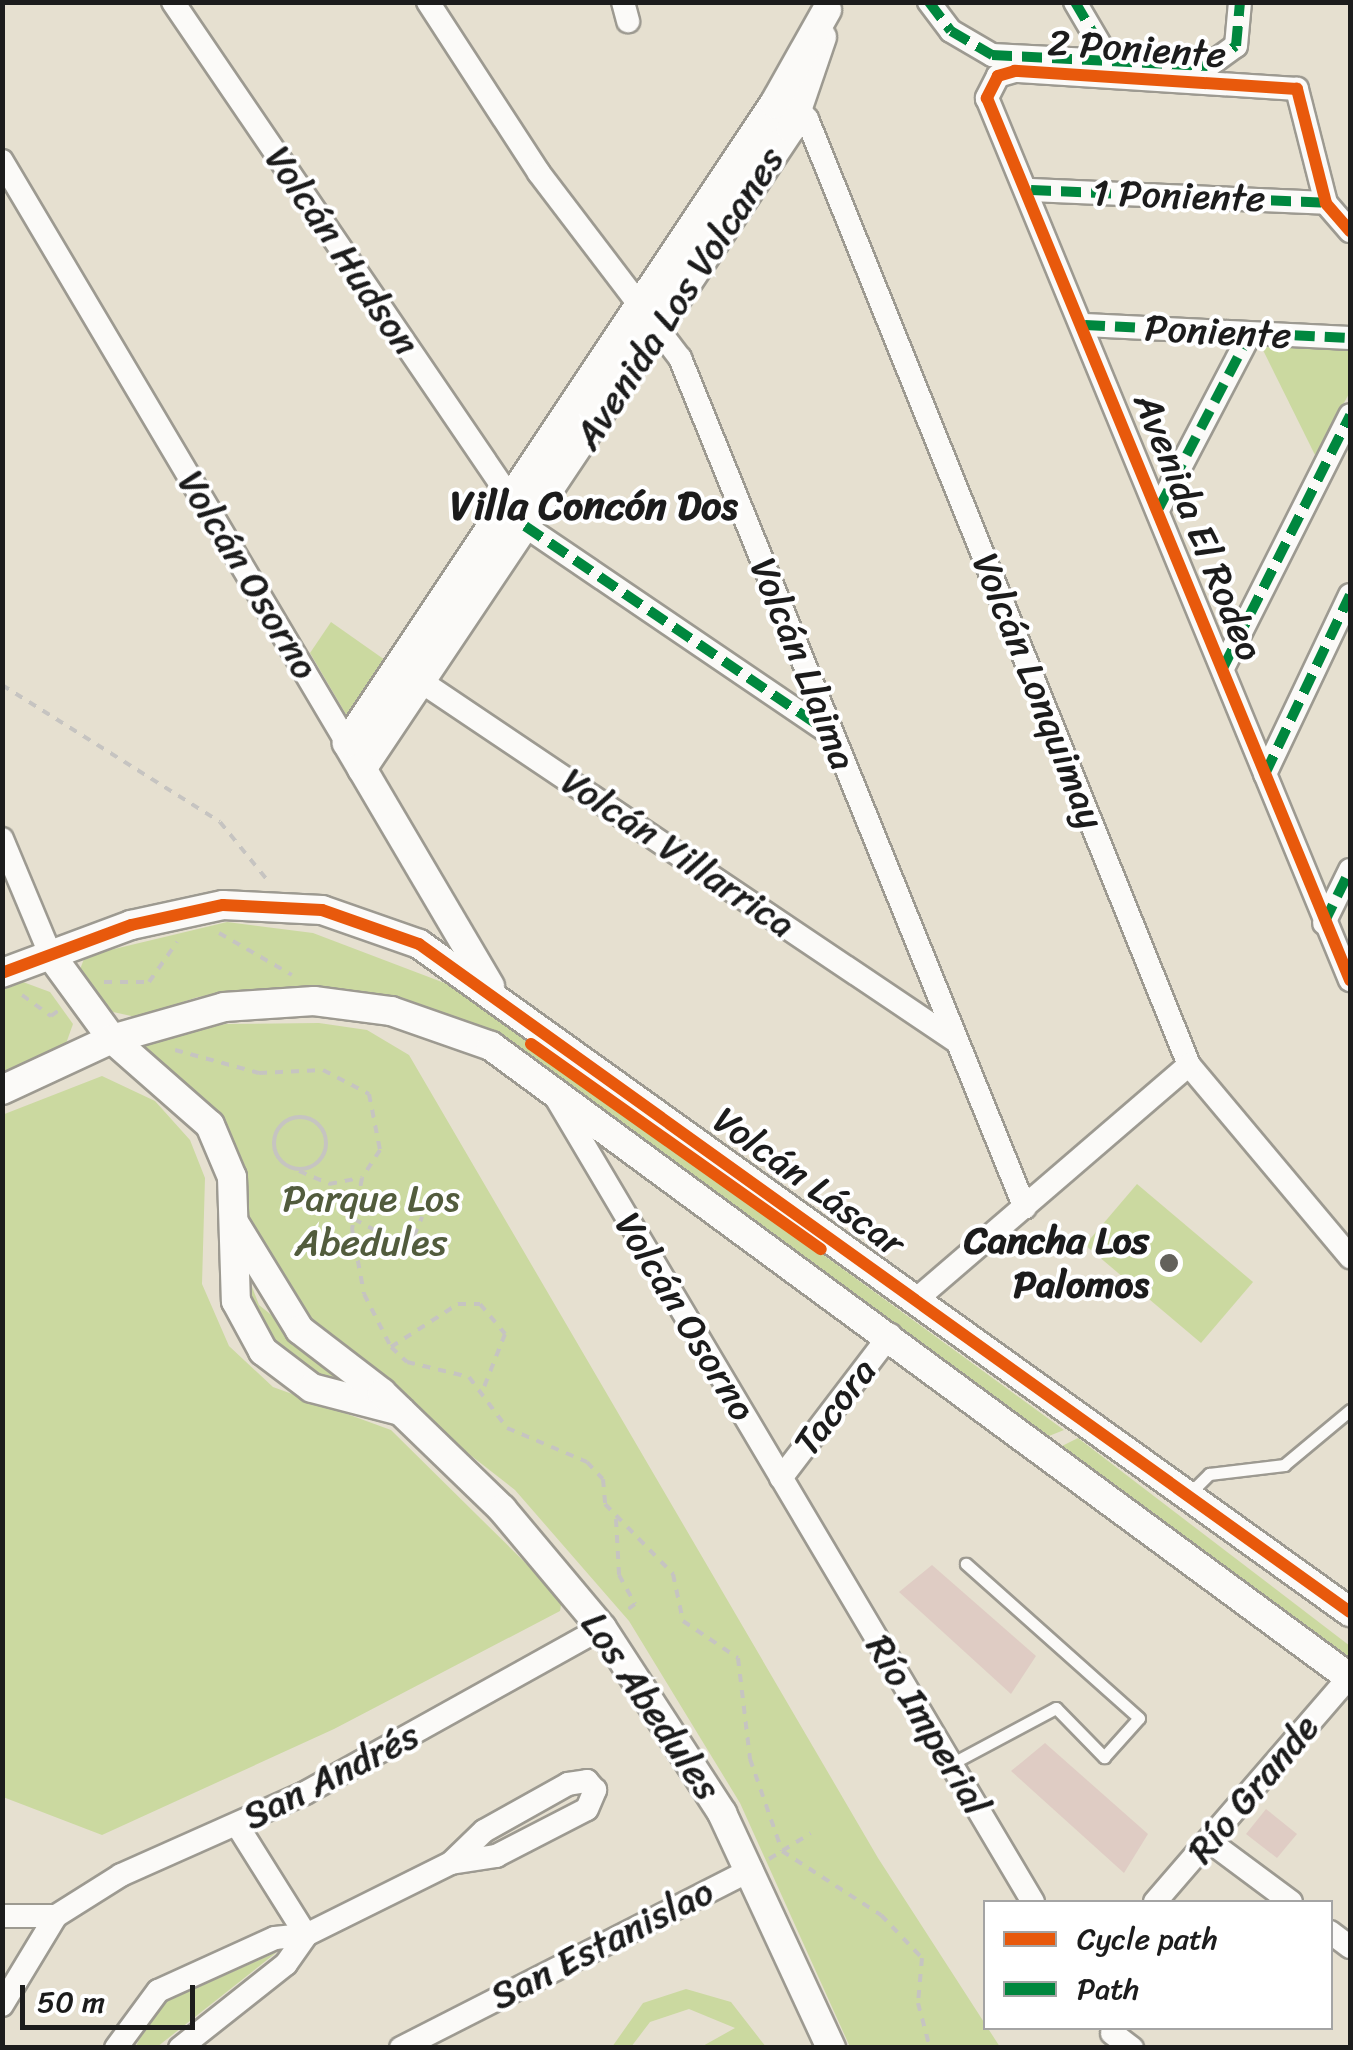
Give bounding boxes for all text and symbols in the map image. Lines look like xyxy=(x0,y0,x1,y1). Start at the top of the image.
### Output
street label: 2 Poniente xyxy=(1046,20,1228,78)
street label: Volcán Hudson xyxy=(255,138,429,364)
street label: Avenida Los Volcanes xyxy=(564,139,794,457)
street label: 1 Poniente xyxy=(1092,170,1266,222)
street label: Poniente xyxy=(1143,305,1293,359)
street label: Avenida El Rodeo xyxy=(1124,387,1272,667)
street label: Volcán Osorno xyxy=(168,463,328,687)
district label: Villa Concón Dos xyxy=(449,482,739,530)
street label: Volcán Lonquimay xyxy=(962,547,1114,835)
street label: Volcán Llaima xyxy=(740,552,866,776)
street label: Volcán Villarrica xyxy=(553,758,803,948)
street label: Volcán Láscar xyxy=(704,1097,914,1267)
park label: Parque Los Abedules xyxy=(281,1176,461,1266)
street label: Volcán Osorno xyxy=(605,1205,765,1429)
place label: Cancha Los Palomos xyxy=(964,1218,1149,1308)
marker: Cancha Los Palomos xyxy=(1158,1252,1180,1274)
street label: Tacora xyxy=(784,1349,886,1465)
street label: Los Abedules xyxy=(572,1603,730,1809)
street label: Río Imperial xyxy=(856,1626,1000,1824)
street label: Río Grande xyxy=(1177,1705,1329,1873)
street label: San Andrés xyxy=(235,1712,427,1840)
street label: San Estanislao xyxy=(482,1868,722,2020)
legend xyxy=(983,1900,1333,2030)
text: Cycle path xyxy=(1077,1912,1218,1966)
text: Path xyxy=(1077,1962,1139,2016)
scale bar xyxy=(25,1965,200,2027)
text: 50 m xyxy=(37,1975,105,2029)

